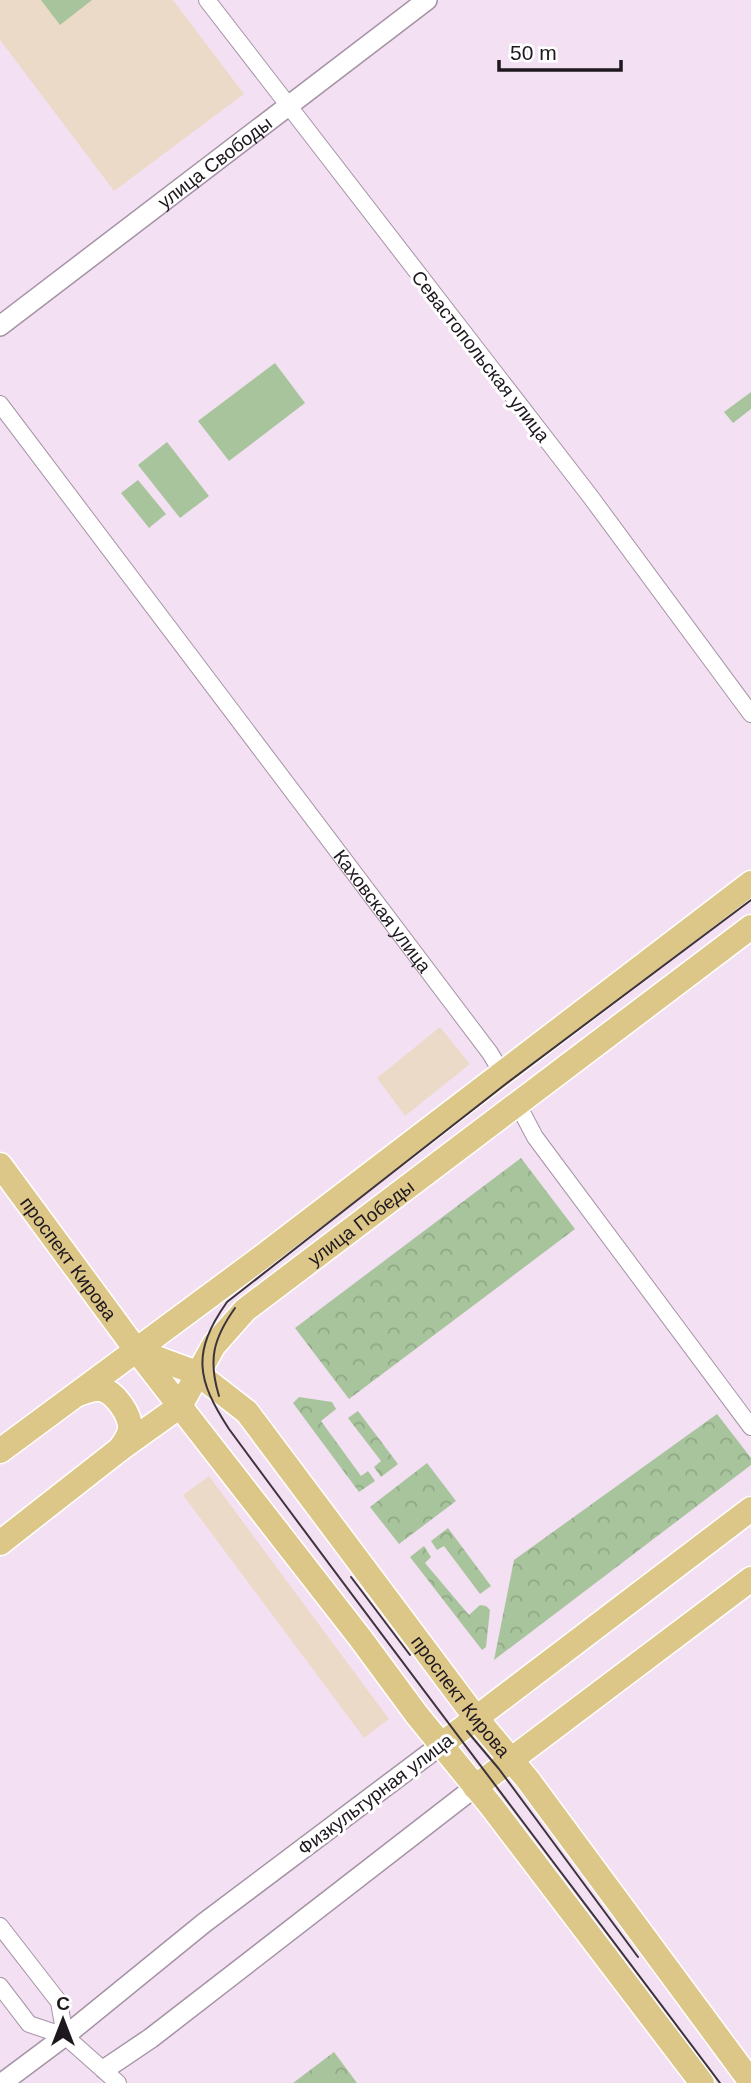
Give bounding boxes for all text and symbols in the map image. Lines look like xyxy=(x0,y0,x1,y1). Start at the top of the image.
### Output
scale bar xyxy=(499,28,622,72)
text: 50 m xyxy=(510,41,557,64)
street label: улица Свободы xyxy=(154,112,276,213)
street label: Севастопольская улица xyxy=(407,267,554,446)
street label: Каховская улица xyxy=(329,846,435,977)
street label: улица Победы xyxy=(304,1176,418,1270)
street label: проспект Кирова xyxy=(16,1193,121,1325)
street label: проспект Кирова xyxy=(407,1632,514,1762)
street label: Физкультурная улица xyxy=(294,1729,457,1860)
north arrow xyxy=(28,1985,98,2055)
text: С xyxy=(56,1993,70,2014)

